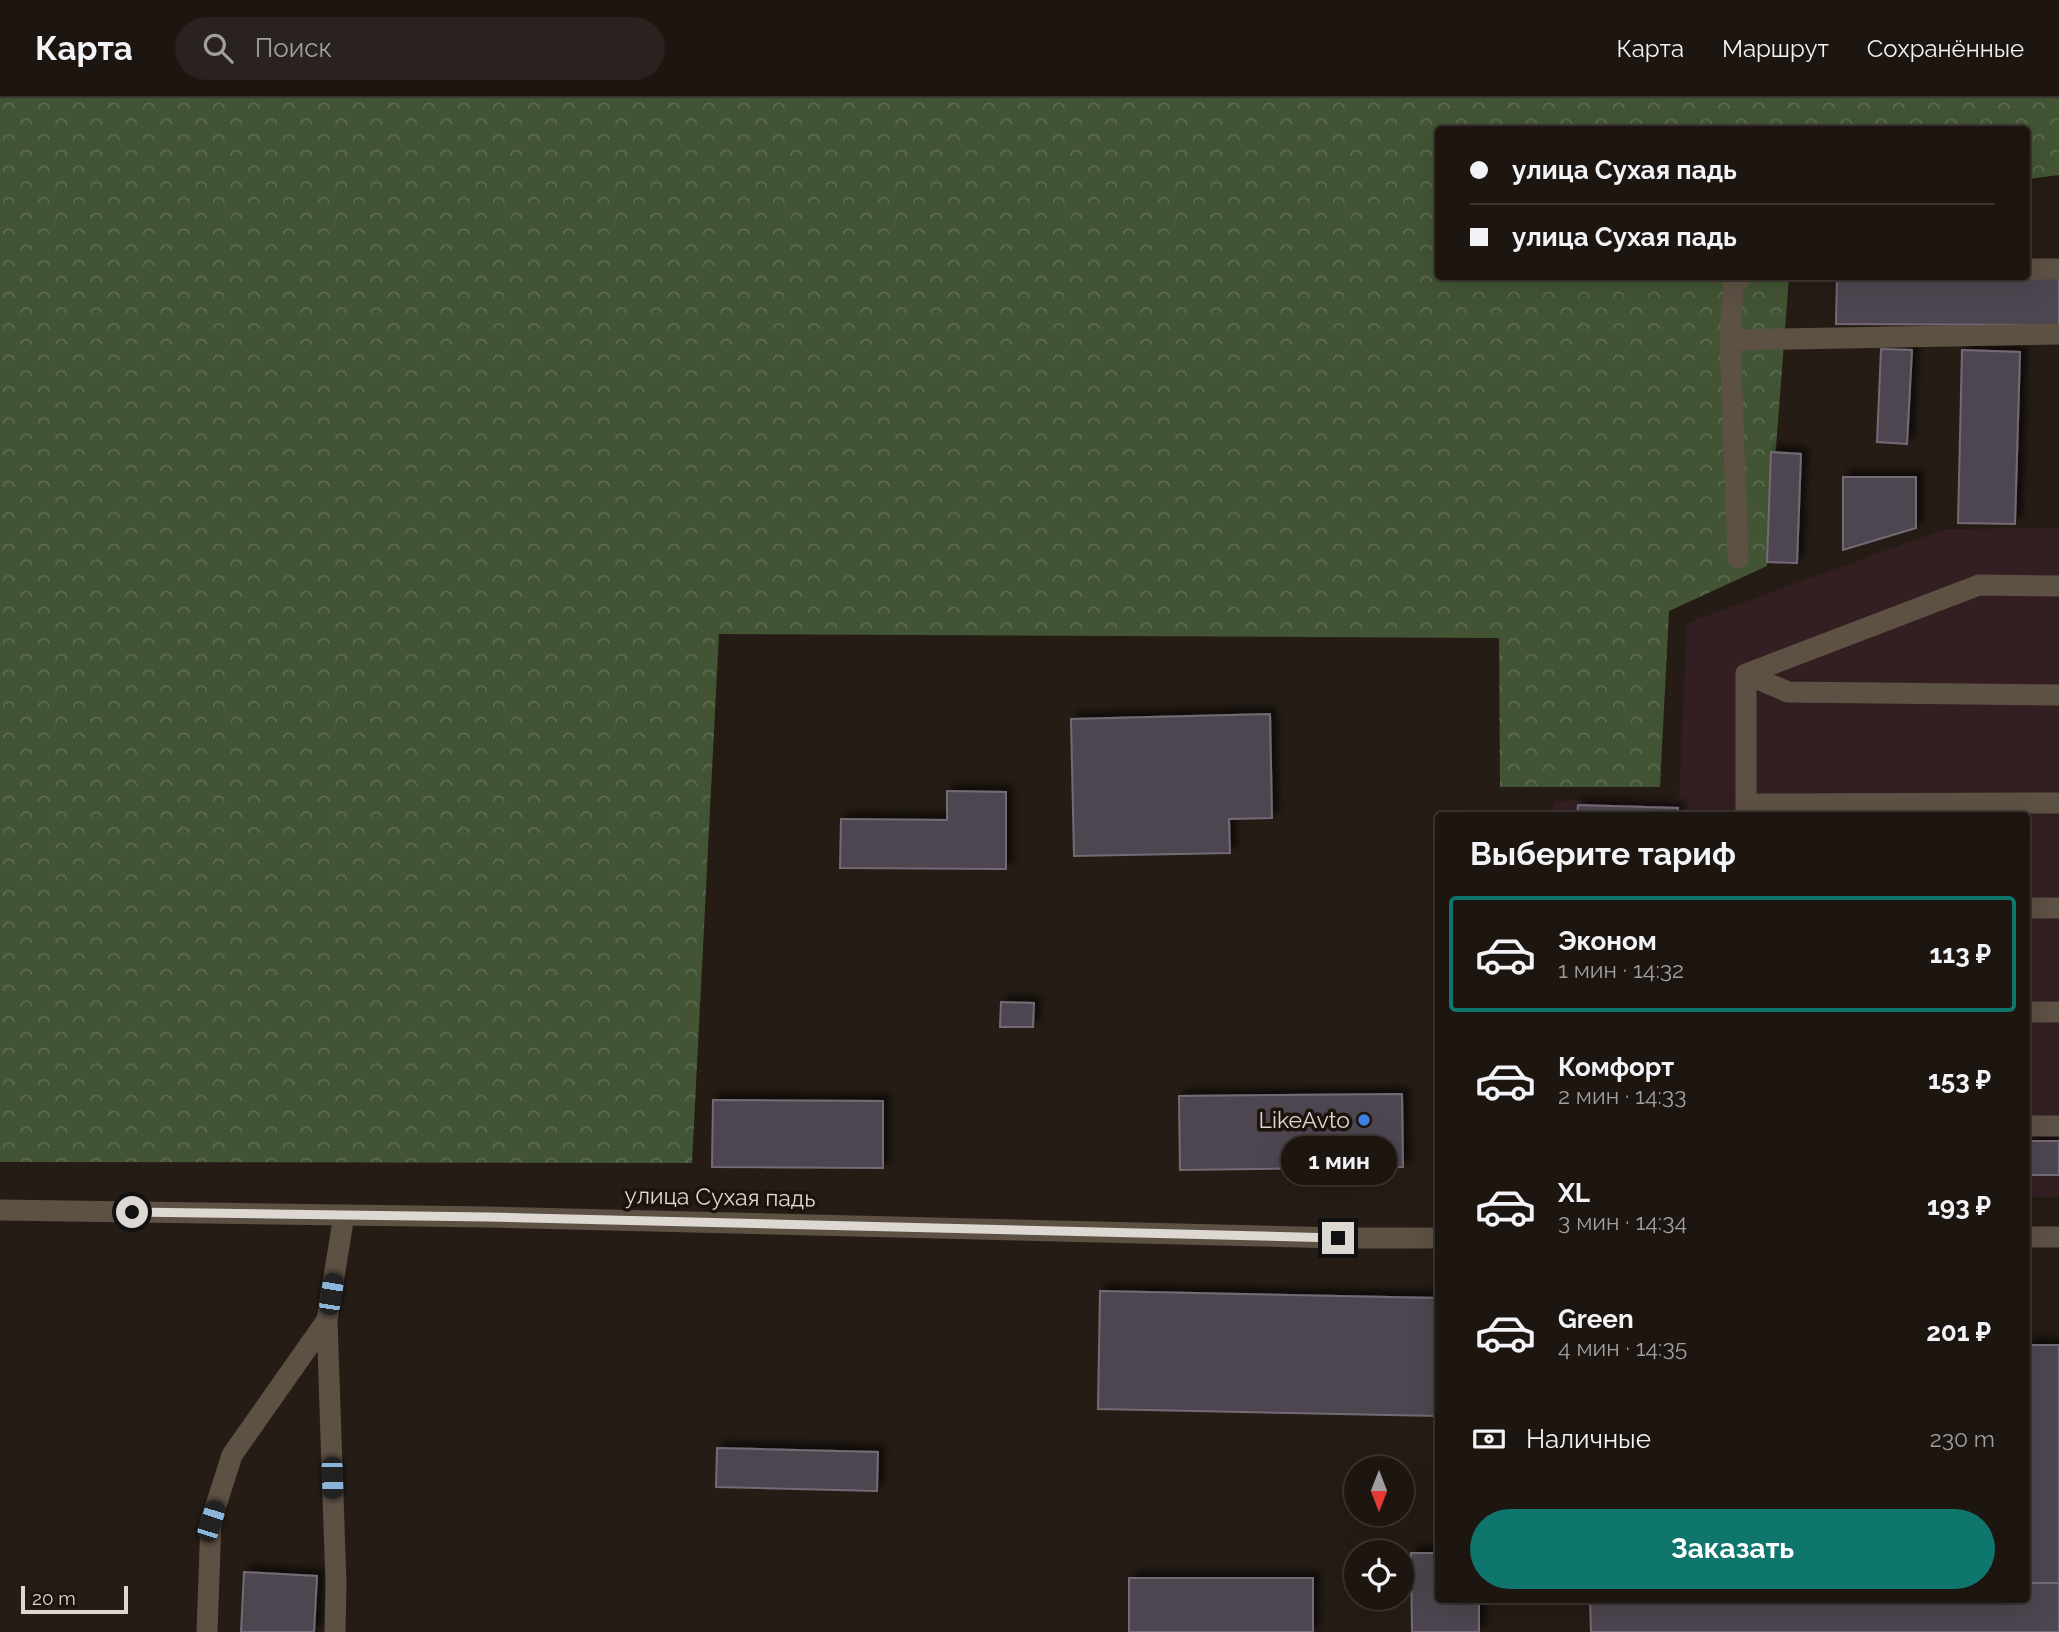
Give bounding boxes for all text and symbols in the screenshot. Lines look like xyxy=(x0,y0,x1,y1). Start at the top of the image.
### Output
search box xyxy=(175,17,665,80)
text: Карта xyxy=(35,29,133,68)
icon: search xyxy=(199,29,237,67)
text: Поиск xyxy=(255,33,332,63)
text: Карта xyxy=(1616,34,1684,63)
text: Маршрут xyxy=(1722,34,1829,63)
text: Сохранённые xyxy=(1867,34,2024,63)
text: улица Сухая падь xyxy=(1512,155,1737,185)
text: улица Сухая падь xyxy=(1512,222,1737,252)
text: Выберите тариф xyxy=(1470,835,1736,872)
icon: car xyxy=(1474,923,1537,986)
text: Эконом xyxy=(1558,926,1657,956)
text: 113 ₽ xyxy=(1929,939,1991,969)
text: 1 мин · 14:32 xyxy=(1558,956,1684,983)
icon: car xyxy=(1474,1049,1537,1112)
text: Комфорт xyxy=(1558,1052,1674,1082)
text: 153 ₽ xyxy=(1928,1065,1991,1095)
text: 2 мин · 14:33 xyxy=(1558,1082,1686,1109)
place label: LikeAvto xyxy=(1259,1106,1350,1133)
marker: LikeAvto xyxy=(1356,1112,1372,1128)
callout: 1 мин xyxy=(1280,1136,1396,1186)
text: 1 мин xyxy=(1308,1147,1370,1174)
icon: car xyxy=(1474,1175,1537,1238)
text: XL xyxy=(1558,1178,1590,1208)
street label: улица Сухая падь xyxy=(624,1181,816,1212)
text: 193 ₽ xyxy=(1927,1191,1991,1221)
route start xyxy=(116,1196,148,1228)
text: 3 мин · 14:34 xyxy=(1558,1208,1687,1235)
route end xyxy=(1322,1222,1354,1254)
car xyxy=(318,1272,345,1316)
icon: car xyxy=(1474,1301,1537,1364)
text: Green xyxy=(1558,1304,1634,1334)
text: 201 ₽ xyxy=(1926,1317,1991,1347)
text: 4 мин · 14:35 xyxy=(1558,1334,1687,1361)
icon: cash xyxy=(1470,1420,1508,1458)
text: Наличные xyxy=(1526,1424,1651,1454)
text: 230 m xyxy=(1930,1425,1995,1452)
north arrow xyxy=(1344,1456,1414,1526)
map controls xyxy=(1344,1456,1414,1610)
car xyxy=(321,1457,344,1499)
car xyxy=(195,1498,228,1544)
button: Заказать xyxy=(1470,1509,1995,1589)
button: locate xyxy=(1344,1540,1414,1610)
scale bar xyxy=(21,1583,128,1615)
text: 20 m xyxy=(32,1587,76,1609)

